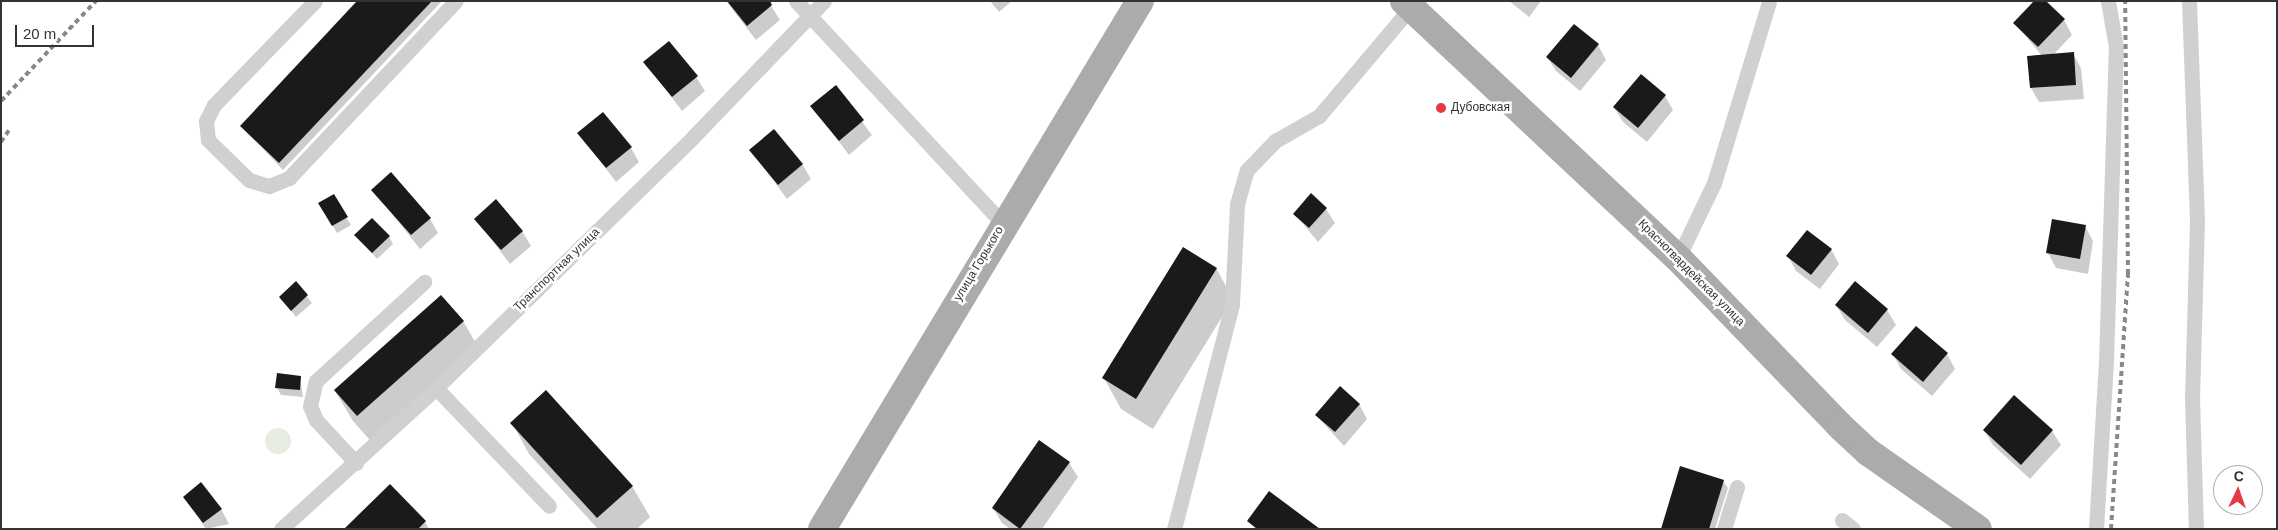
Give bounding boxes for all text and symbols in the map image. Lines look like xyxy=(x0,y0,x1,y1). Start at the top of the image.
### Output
scale bar xyxy=(18,15,96,47)
text: 20 m xyxy=(23,25,56,42)
place label: Дубовская xyxy=(1451,101,1510,115)
marker: Дубовская xyxy=(1435,102,1447,114)
street label: Красногвардейская улица xyxy=(1635,217,1747,329)
street label: улица Горького xyxy=(951,224,1007,304)
street label: Транспортная улица xyxy=(511,225,603,315)
north arrow xyxy=(2213,465,2263,515)
text: С xyxy=(2233,468,2244,484)

